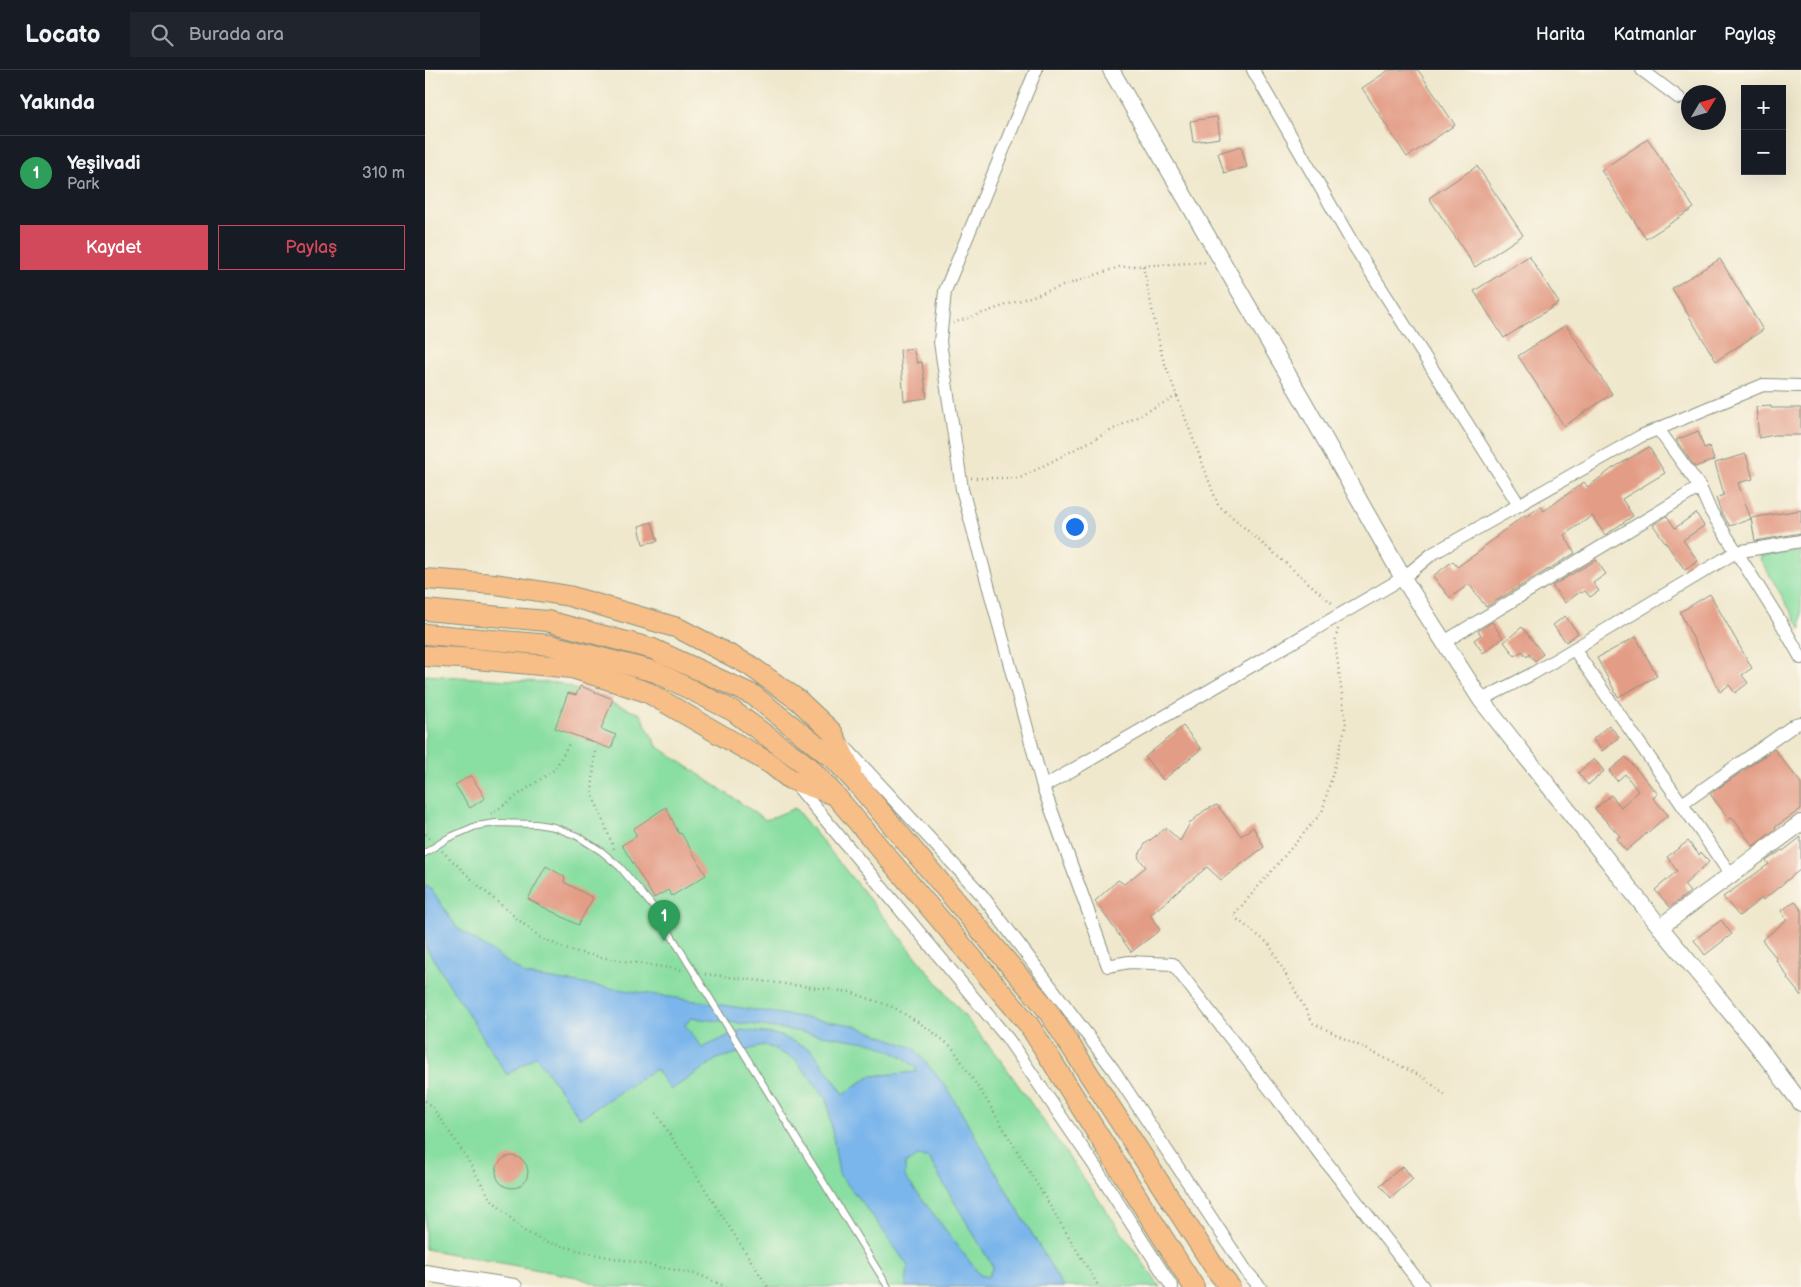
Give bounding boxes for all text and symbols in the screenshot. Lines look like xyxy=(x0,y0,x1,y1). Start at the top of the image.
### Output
search box xyxy=(130,12,480,57)
text: Locato xyxy=(25,20,100,49)
icon: search xyxy=(148,21,176,49)
text: Burada ara xyxy=(188,23,284,46)
text: Harita xyxy=(1536,24,1585,45)
text: Katmanlar xyxy=(1613,24,1696,45)
text: Paylaş xyxy=(1724,24,1776,45)
north arrow xyxy=(1681,85,1726,130)
map controls xyxy=(1741,85,1786,175)
button: + xyxy=(1741,85,1786,130)
text: Yakında xyxy=(20,90,95,115)
button: − xyxy=(1741,130,1786,175)
text: Yeşilvadi xyxy=(67,152,140,175)
text: 1 xyxy=(33,164,39,183)
text: 310 m xyxy=(362,164,405,183)
text: Park xyxy=(67,175,99,194)
button: Kaydet xyxy=(20,225,208,270)
button: Paylaş xyxy=(218,225,405,270)
your location xyxy=(1062,514,1088,540)
pin: 1 xyxy=(648,900,680,941)

